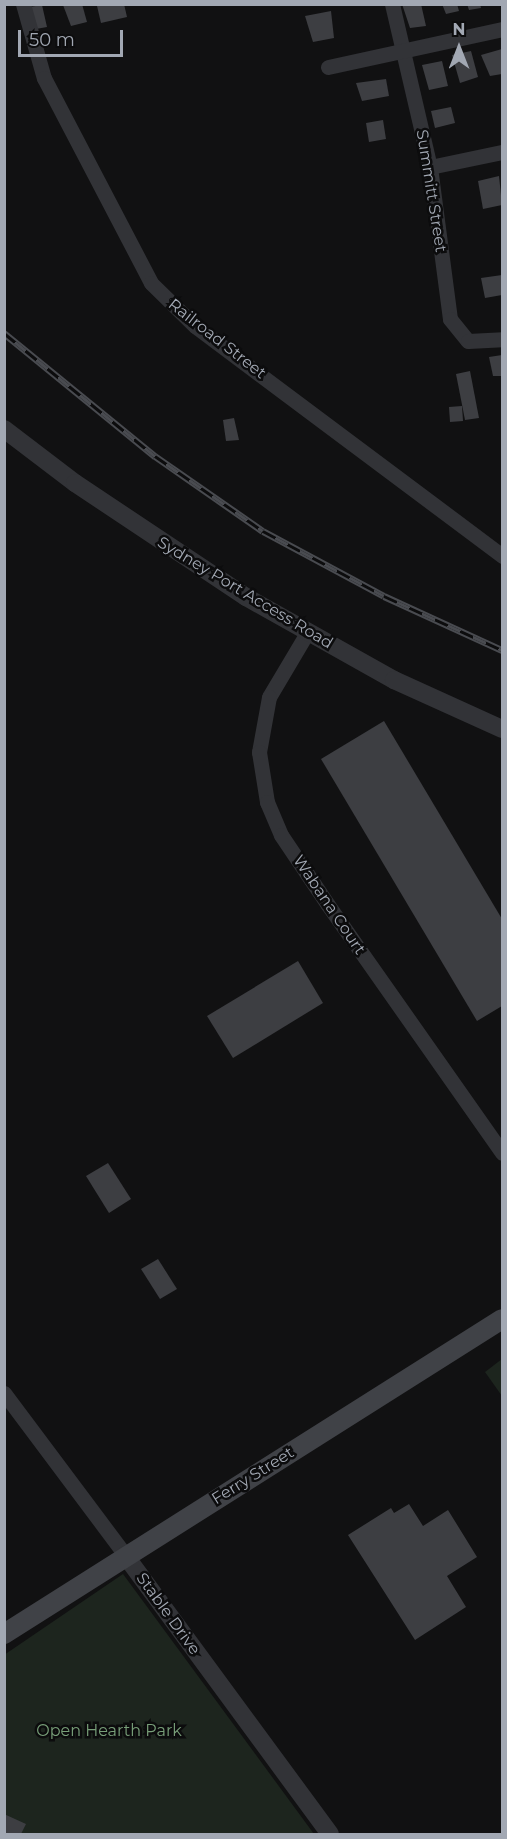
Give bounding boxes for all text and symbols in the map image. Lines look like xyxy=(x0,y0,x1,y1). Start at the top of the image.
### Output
scale bar xyxy=(21,18,126,56)
north arrow xyxy=(429,18,489,78)
text: N xyxy=(453,20,465,39)
text: 50 m xyxy=(29,29,75,51)
street label: Summitt Street xyxy=(412,128,450,254)
street label: Railroad Street xyxy=(164,295,270,383)
street label: Sydney Port Access Road xyxy=(154,533,336,653)
street label: Wabana Court xyxy=(289,852,369,958)
street label: Ferry Street xyxy=(208,1443,298,1509)
street label: Stable Drive xyxy=(132,1569,204,1659)
park label: Open Hearth Park xyxy=(36,1721,182,1741)

